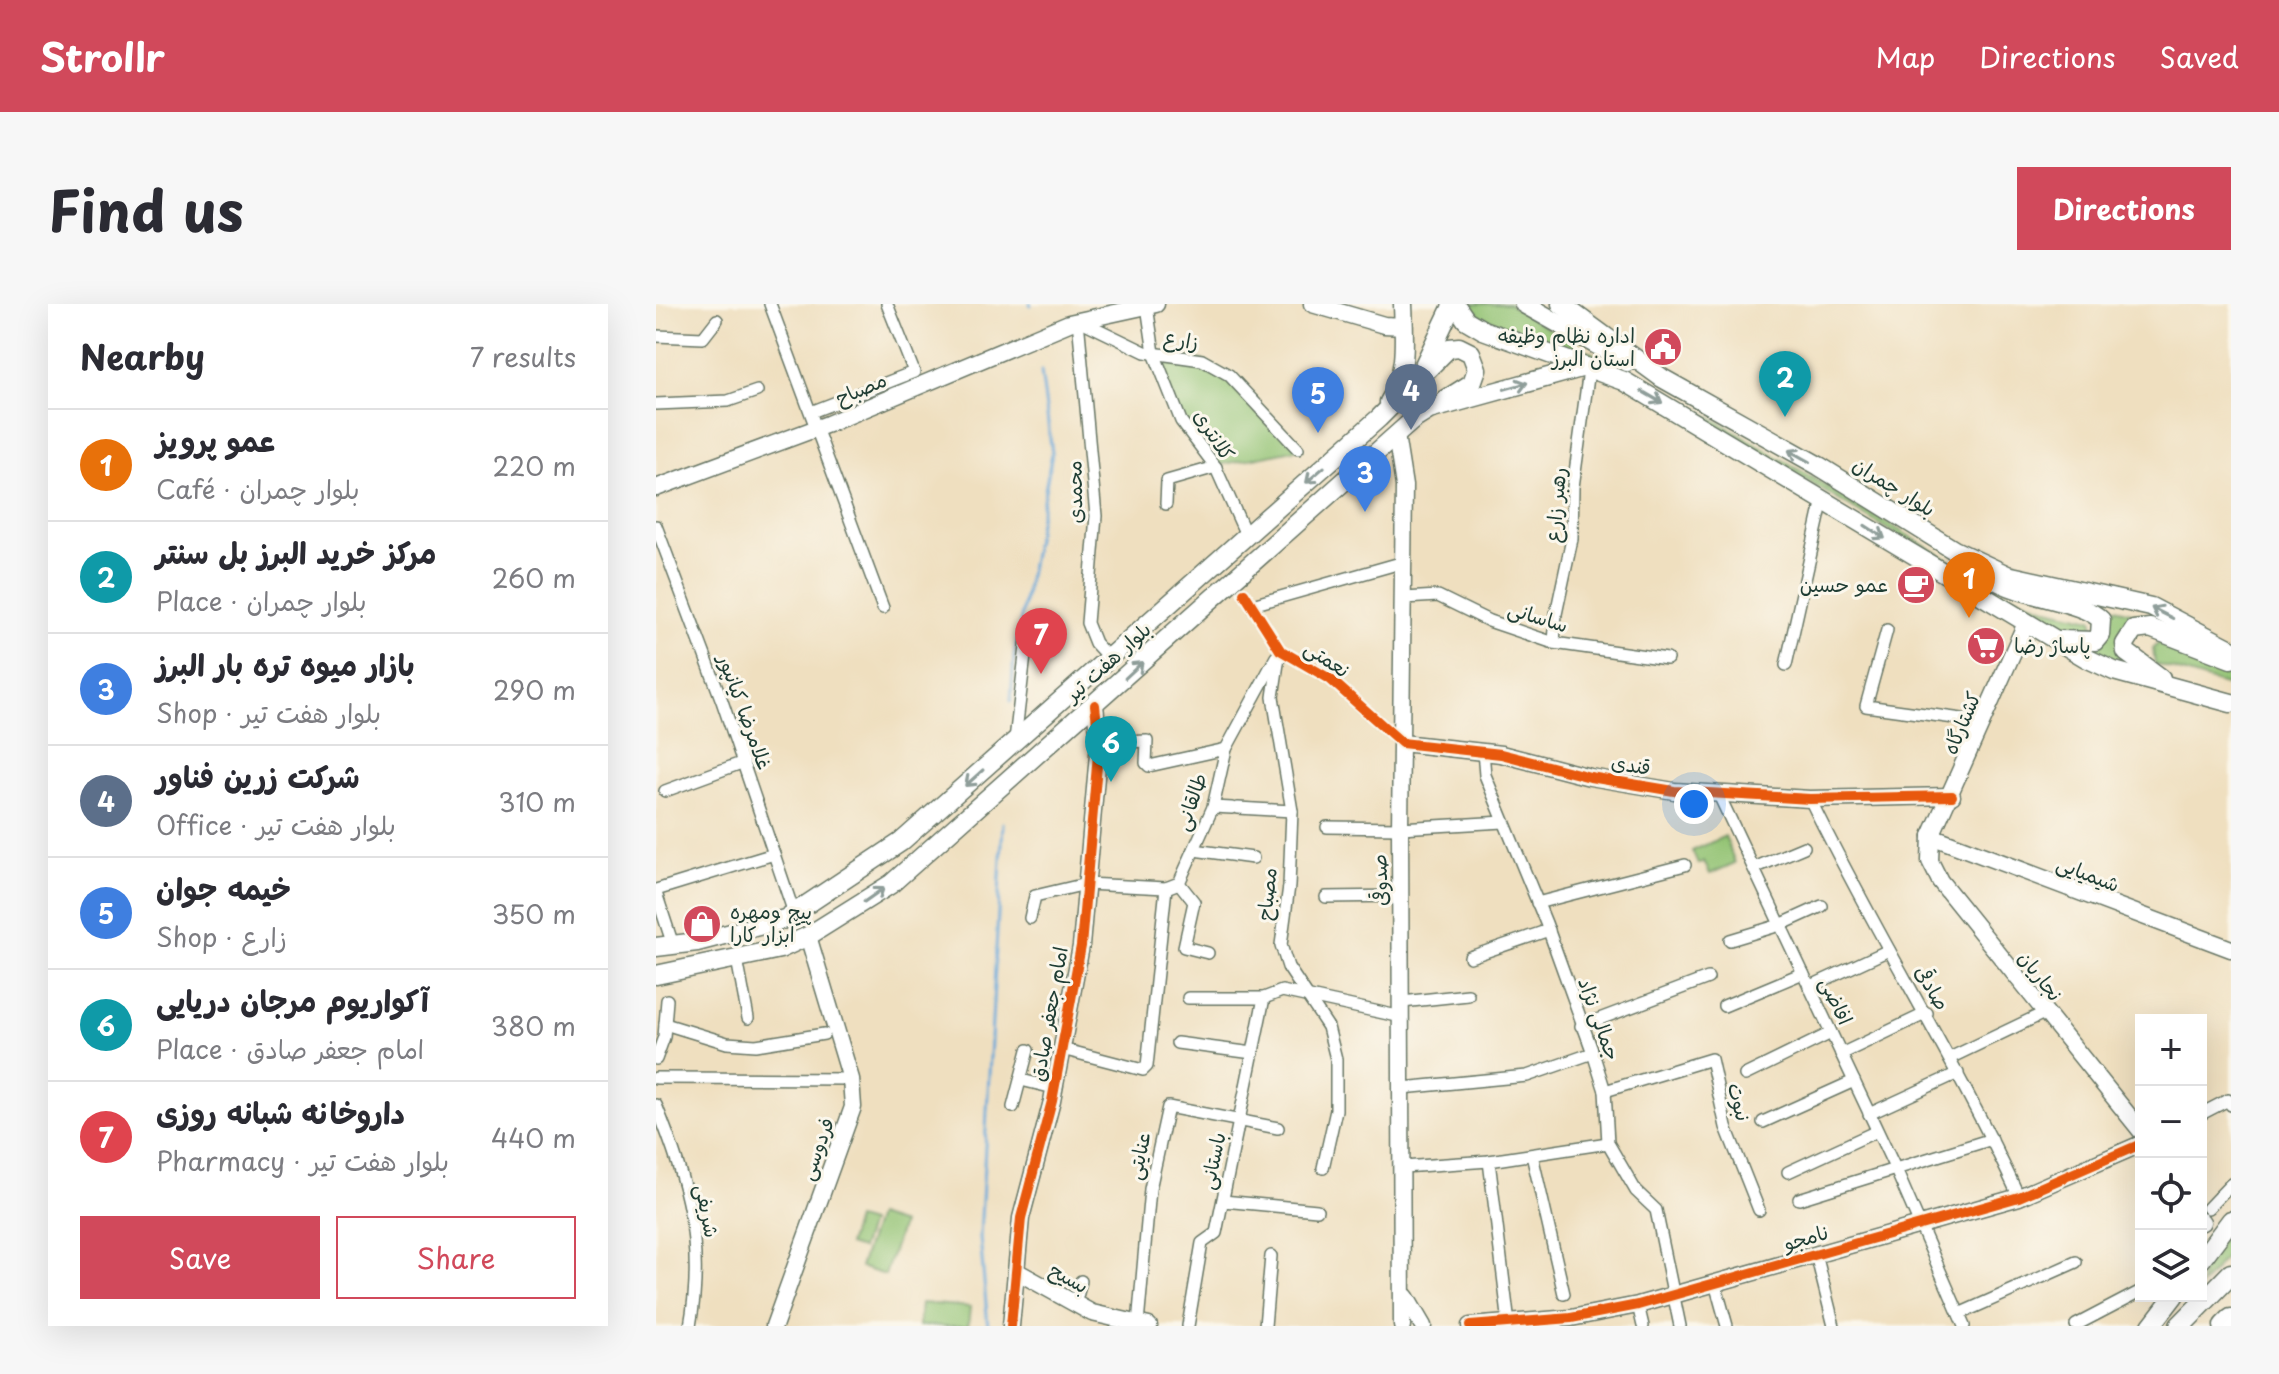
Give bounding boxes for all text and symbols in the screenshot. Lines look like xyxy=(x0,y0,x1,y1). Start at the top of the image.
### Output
text: Strollr xyxy=(40,28,165,85)
text: Map xyxy=(1876,35,1935,78)
text: Directions xyxy=(1979,35,2116,78)
text: Saved xyxy=(2160,35,2239,78)
text: Find us xyxy=(48,166,244,251)
button: Directions xyxy=(2017,167,2231,250)
place label: اداره نظام وظیفه استان البرز xyxy=(1498,320,1635,373)
street label: زارع xyxy=(1162,321,1201,357)
public building icon: اداره نظام وظیفه استان البرز xyxy=(1642,326,1684,368)
text: Nearby xyxy=(80,330,205,382)
text: 7 results xyxy=(470,337,576,376)
pin: 2 xyxy=(1759,351,1811,417)
street label: مصباح xyxy=(830,364,891,412)
pin: 4 xyxy=(1385,364,1437,430)
pin: 5 xyxy=(1292,367,1344,433)
one-way arrow xyxy=(1503,378,1529,393)
one-way arrow xyxy=(1640,390,1664,405)
street label: کلانتری xyxy=(1187,403,1243,466)
text: عمو پرویز xyxy=(156,417,275,462)
text: 1 xyxy=(100,446,112,485)
text: 220 m xyxy=(492,446,576,485)
pin: 3 xyxy=(1339,446,1391,512)
one-way arrow xyxy=(1788,447,1811,463)
street label: بلوار چمران xyxy=(1847,449,1942,523)
street label: محمدی xyxy=(1058,460,1090,524)
one-way arrow xyxy=(1305,465,1325,483)
street label: رهبر زارع xyxy=(1537,466,1573,544)
text: Café · بلوار چمران xyxy=(156,469,360,508)
one-way arrow xyxy=(1863,524,1885,541)
text: مرکز خرید البرز بل سنتر xyxy=(156,529,436,574)
pin: 1 xyxy=(1943,552,1995,618)
text: 2 xyxy=(97,558,115,597)
text: 260 m xyxy=(492,558,576,597)
cafe icon: عمو حسین xyxy=(1895,564,1937,606)
place label: عمو حسین xyxy=(1800,569,1888,599)
text: Place · بلوار چمران xyxy=(156,581,367,620)
street label: ساسانی xyxy=(1504,593,1572,639)
one-way arrow xyxy=(2150,605,2174,620)
pin: 7 xyxy=(1015,608,1067,674)
street label: بلوار هفت تیر xyxy=(1056,614,1157,710)
supermarket icon: پاساژ رضا xyxy=(1965,625,2007,667)
place label: پاساژ رضا xyxy=(2014,630,2090,660)
street label: نعمتی xyxy=(1299,632,1356,684)
text: بازار میوه تره بار البرز xyxy=(156,641,415,686)
street label: غلامرضا کیانپور xyxy=(711,648,781,773)
one-way arrow xyxy=(1124,661,1144,680)
text: 3 xyxy=(97,670,115,709)
text: 290 m xyxy=(493,670,576,709)
street label: کشتارگاه xyxy=(1934,687,1988,759)
text: Shop · بلوار هفت تیر xyxy=(156,693,381,732)
pin: 6 xyxy=(1085,716,1137,782)
street label: قندی xyxy=(1609,746,1653,782)
text: شرکت زرین فناور xyxy=(156,753,360,798)
one-way arrow xyxy=(965,769,985,787)
street label: طالقانی xyxy=(1166,769,1214,835)
text: 4 xyxy=(97,782,115,821)
text: 310 m xyxy=(498,782,576,821)
your location xyxy=(1674,784,1714,824)
text: Office · بلوار هفت تیر xyxy=(156,805,396,844)
street label: شیمیایی xyxy=(2053,847,2124,899)
street label: صدوقی xyxy=(1364,854,1394,906)
text: خیمه جوان xyxy=(156,865,291,910)
street label: مصباح xyxy=(1248,866,1284,922)
one-way arrow xyxy=(863,887,885,903)
text: 5 xyxy=(98,894,114,933)
text: 350 m xyxy=(492,894,576,933)
place label: پیچ ومهره ابزار کارا xyxy=(730,896,812,949)
shop icon: پیچ ومهره ابزار کارا xyxy=(681,903,723,945)
text: Shop · زارع xyxy=(156,917,287,956)
street label: امام جعفر صادق xyxy=(1021,944,1076,1084)
street label: نجاریان xyxy=(2011,944,2070,1007)
street label: صادقی xyxy=(1908,959,1958,1016)
street label: افاضی xyxy=(1813,972,1861,1029)
street label: جمالی نژاد xyxy=(1571,973,1629,1064)
text: آکواریوم مرجان دریایی xyxy=(156,977,429,1022)
text: 6 xyxy=(97,1006,115,1045)
text: 380 m xyxy=(491,1006,576,1045)
map controls xyxy=(2135,1014,2207,1302)
button: + xyxy=(2135,1014,2207,1086)
text: Place · امام جعفر صادق xyxy=(156,1029,424,1068)
street label: نبوت xyxy=(1721,1079,1759,1124)
button: − xyxy=(2135,1086,2207,1158)
text: داروخانه شبانه روزی xyxy=(156,1089,405,1134)
street label: فردوسی xyxy=(791,1113,841,1184)
text: 7 xyxy=(99,1118,113,1157)
text: 440 m xyxy=(491,1118,576,1157)
street label: عنایتی xyxy=(1118,1129,1158,1182)
street label: باستانی xyxy=(1191,1129,1233,1192)
text: Pharmacy · بلوار هفت تیر xyxy=(156,1141,449,1180)
button: locate xyxy=(2135,1158,2207,1230)
street label: شریفی xyxy=(688,1182,728,1240)
button: Save xyxy=(80,1216,320,1299)
button: Share xyxy=(336,1216,576,1299)
street label: نامجو xyxy=(1778,1216,1832,1258)
button: layers xyxy=(2135,1230,2207,1302)
street label: بسیح xyxy=(1044,1254,1095,1300)

